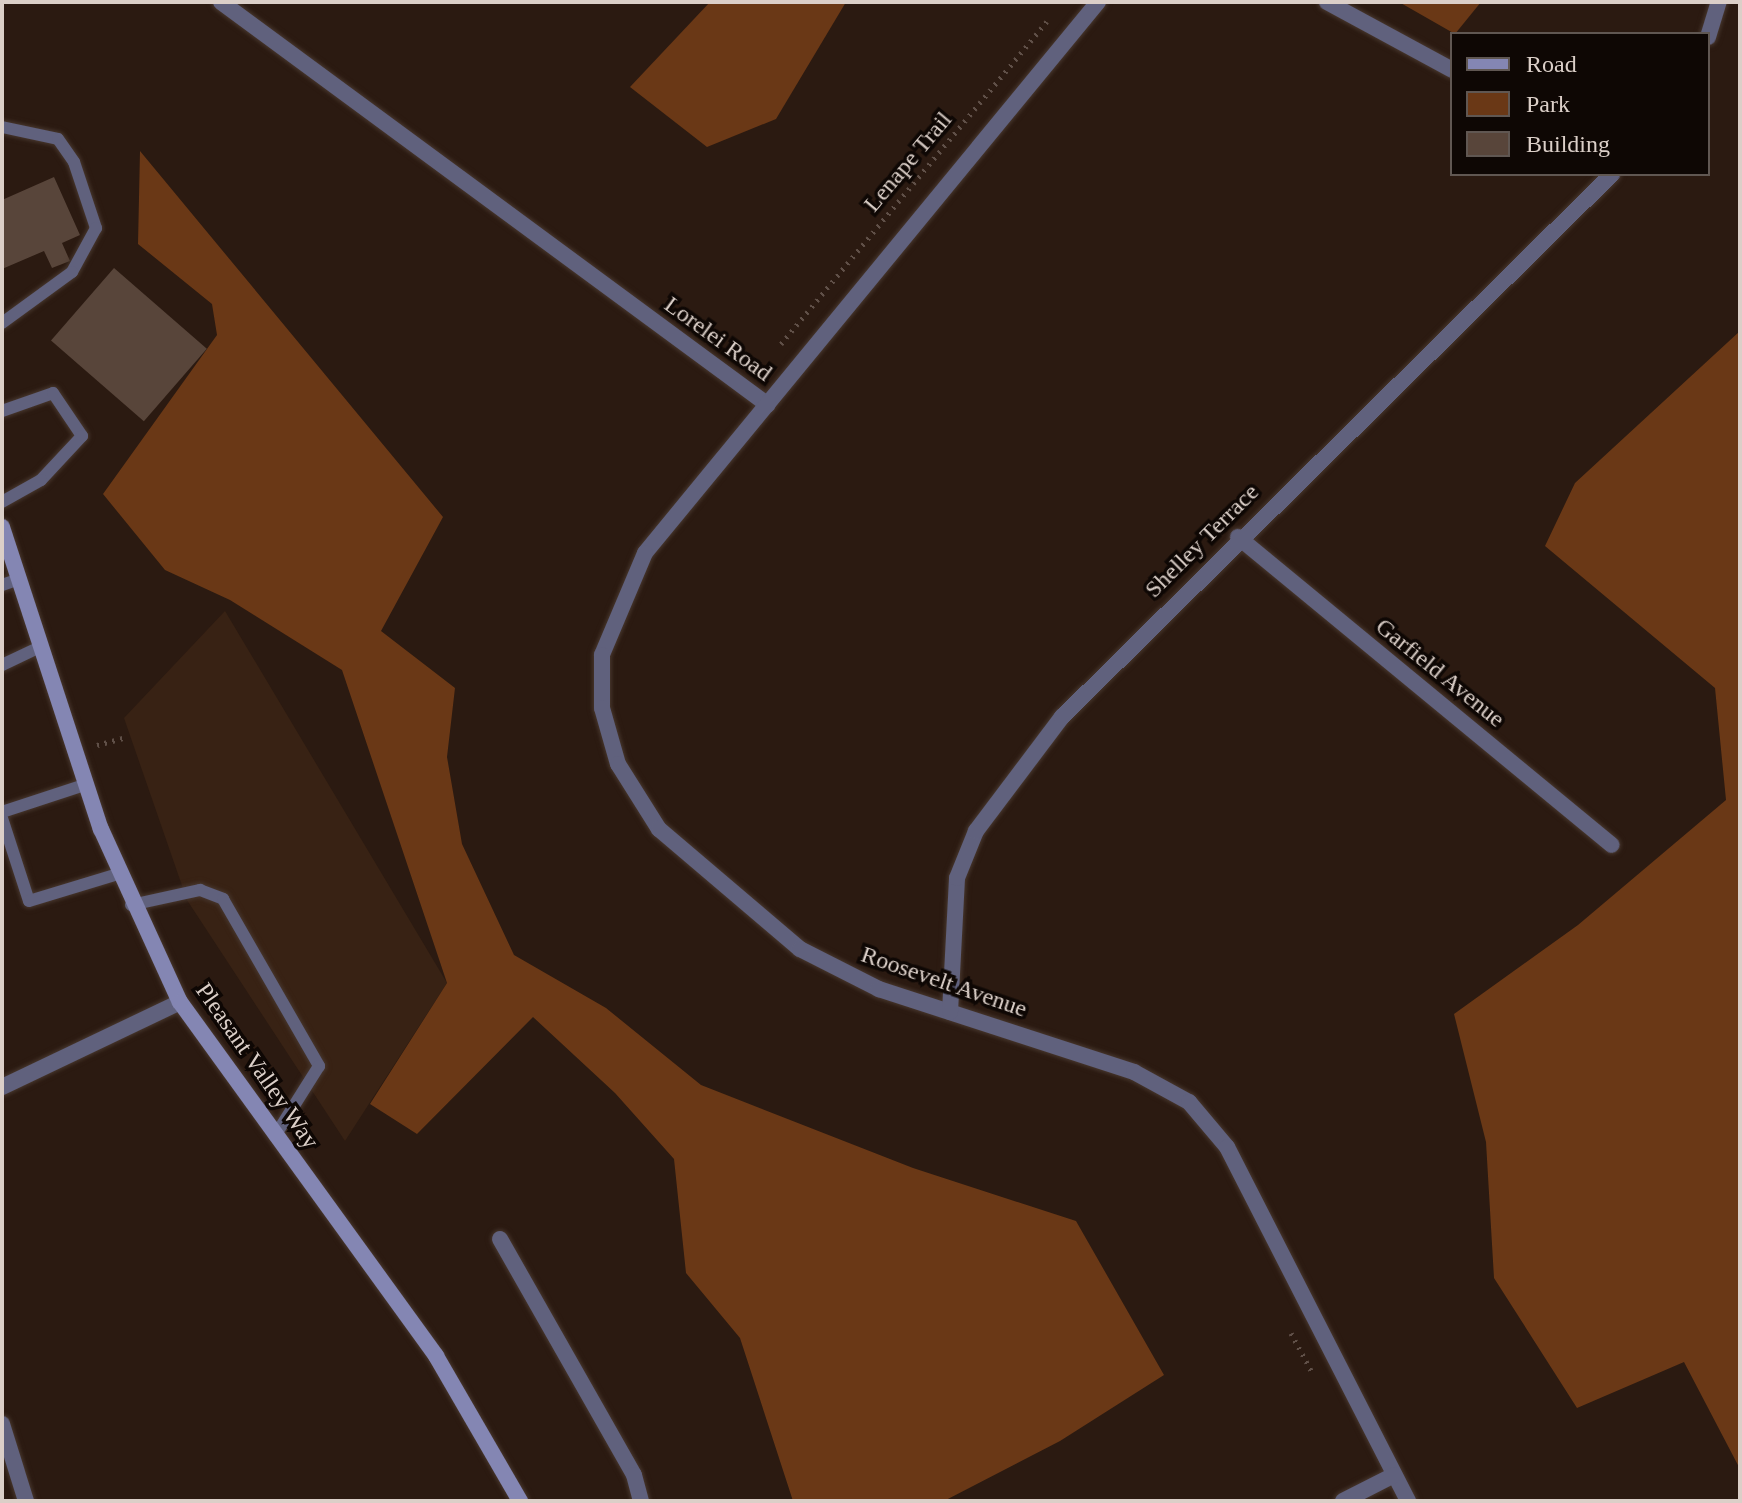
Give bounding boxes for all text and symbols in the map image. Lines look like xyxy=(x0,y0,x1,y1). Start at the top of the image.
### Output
legend xyxy=(1450,32,1710,176)
text: Road xyxy=(1526,51,1577,77)
text: Park xyxy=(1526,91,1570,117)
street label: Lenape Trail xyxy=(858,106,958,218)
text: Building xyxy=(1526,131,1610,157)
street label: Lorelei Road xyxy=(659,290,777,388)
street label: Shelley Terrace xyxy=(1139,478,1265,604)
street label: Garfield Avenue xyxy=(1369,612,1511,734)
street label: Roosevelt Avenue xyxy=(857,940,1031,1024)
street label: Pleasant Valley Way xyxy=(189,977,325,1155)

